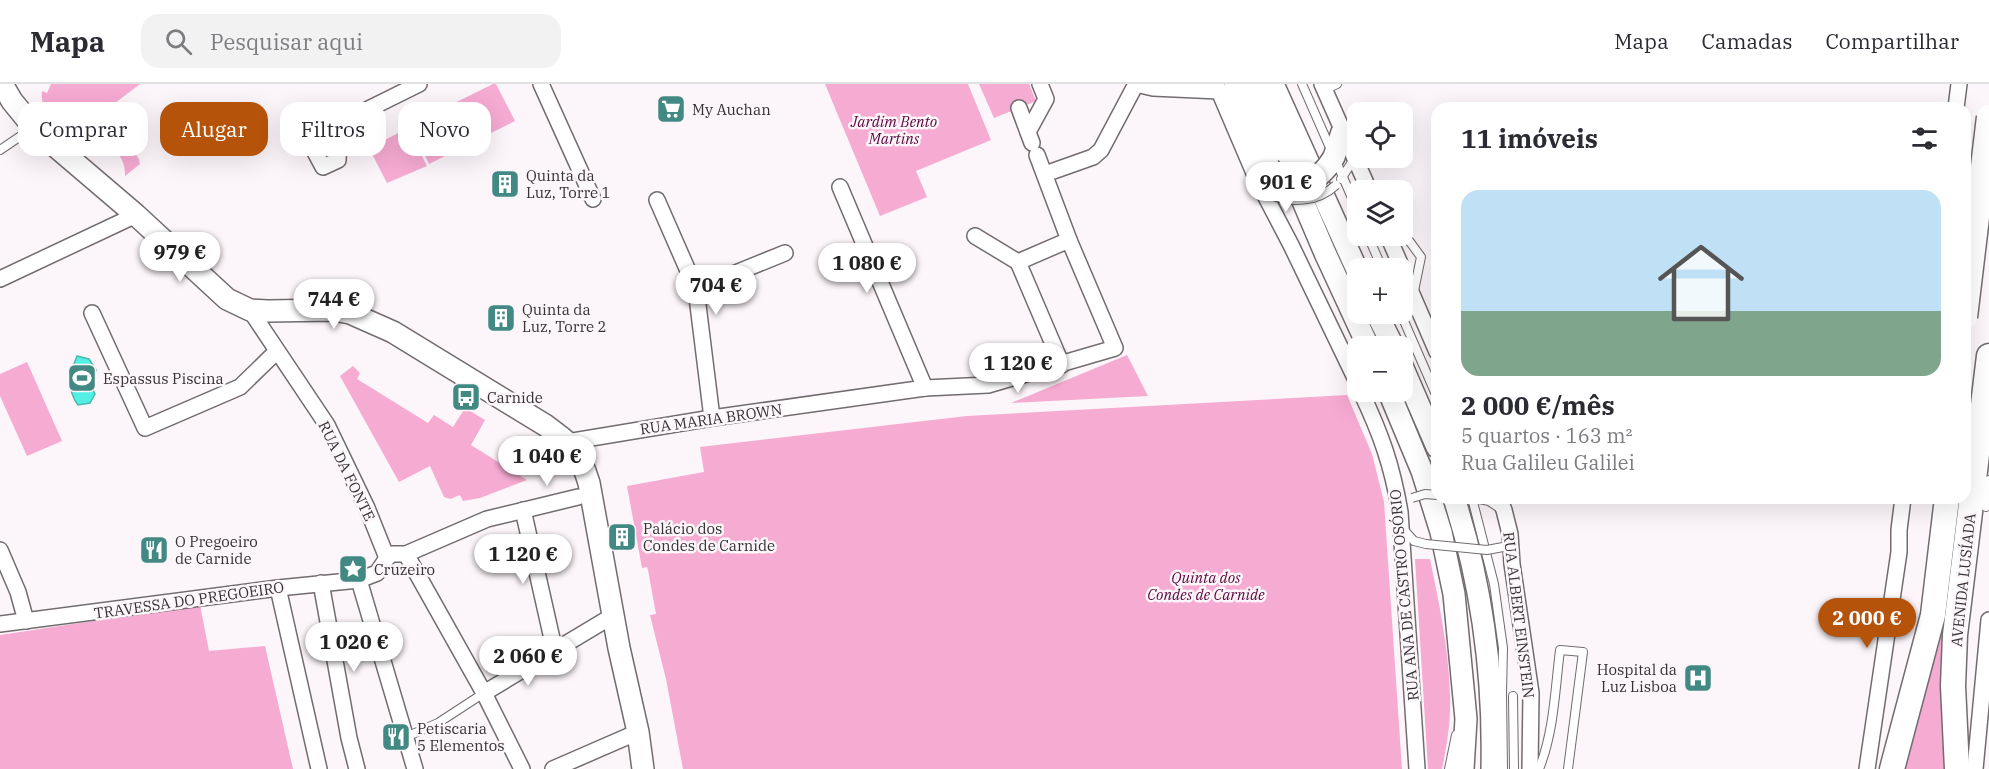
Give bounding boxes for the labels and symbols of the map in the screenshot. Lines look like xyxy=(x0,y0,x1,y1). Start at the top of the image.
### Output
supermarket icon: My Auchan xyxy=(655,93,687,125)
place label: My Auchan xyxy=(692,100,771,119)
park label: Jardim Bento Martins xyxy=(850,112,937,148)
pin: 901 € xyxy=(1244,162,1328,213)
place label: Quinta da Luz, Torre 1 xyxy=(526,166,611,202)
building icon: Quinta da Luz, Torre 1 xyxy=(489,168,521,200)
pin: 979 € xyxy=(138,232,222,283)
pin: 1 080 € xyxy=(812,243,922,294)
pin: 704 € xyxy=(674,265,758,316)
pin: 744 € xyxy=(292,279,376,330)
place label: Quinta da Luz, Torre 2 xyxy=(522,300,607,336)
building icon: Quinta da Luz, Torre 2 xyxy=(485,302,517,334)
pin: 1 120 € xyxy=(963,343,1073,394)
sports icon: Espassus Piscina xyxy=(66,362,98,394)
place label: Espassus Piscina xyxy=(103,369,224,388)
bus stop icon: Carnide xyxy=(450,381,482,413)
place label: Carnide xyxy=(487,388,543,407)
street label: RUA MARIA BROWN xyxy=(639,400,783,438)
street label: RUA DA FONTE xyxy=(315,418,379,524)
pin: 1 040 € xyxy=(492,436,602,487)
street label: RUA ANA DE CASTRO OSÓRIO xyxy=(1385,488,1423,702)
street label: AVENIDA LUSÍADA xyxy=(1947,512,1980,648)
place label: Palácio dos Condes de Carnide xyxy=(643,519,775,555)
building icon: Palácio dos Condes de Carnide xyxy=(606,521,638,553)
street label: RUA ALBERT EINSTEIN xyxy=(1499,531,1539,699)
place label: O Pregoeiro de Carnide xyxy=(175,532,258,568)
restaurant icon: O Pregoeiro de Carnide xyxy=(138,534,170,566)
pin: 1 120 € xyxy=(468,534,578,585)
place icon: Cruzeiro xyxy=(337,553,369,585)
place label: Cruzeiro xyxy=(374,560,435,579)
park label: Quinta dos Condes de Carnide xyxy=(1147,568,1265,604)
street label: TRAVESSA DO PREGOEIRO xyxy=(93,577,285,623)
pin: 2 000 € xyxy=(1812,598,1922,649)
pin: 1 020 € xyxy=(299,622,409,673)
pin: 2 060 € xyxy=(473,636,583,687)
place label: Hospital da Luz Lisboa xyxy=(1597,660,1677,696)
hospital icon: Hospital da Luz Lisboa xyxy=(1682,662,1714,694)
place label: Petiscaria 5 Elementos xyxy=(417,719,505,755)
restaurant icon: Petiscaria 5 Elementos xyxy=(380,721,412,753)

